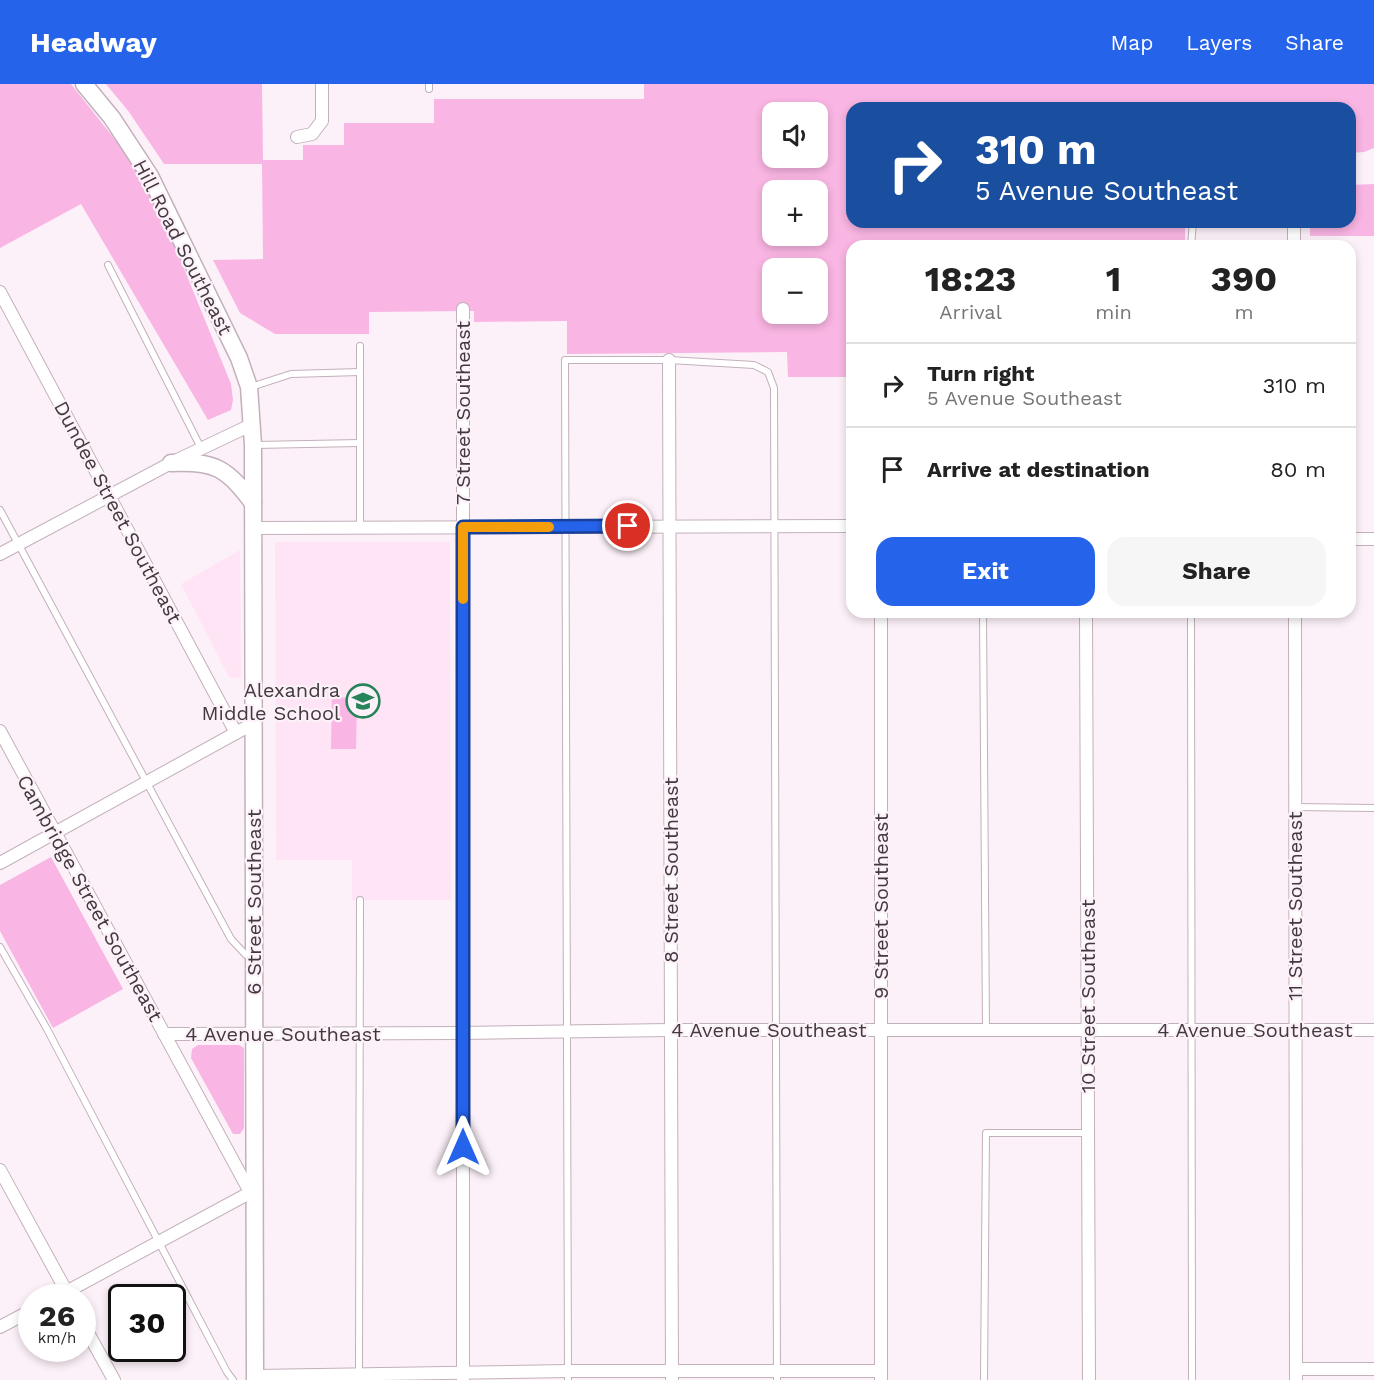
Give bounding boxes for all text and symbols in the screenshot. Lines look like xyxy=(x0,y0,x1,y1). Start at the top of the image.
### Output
text: Headway xyxy=(30,26,157,59)
text: Map xyxy=(1110,30,1153,55)
text: Layers xyxy=(1186,30,1252,55)
text: Share xyxy=(1285,30,1344,55)
map controls xyxy=(762,102,828,324)
button: sound xyxy=(762,102,828,168)
text: 310 m xyxy=(975,125,1097,174)
icon: right xyxy=(876,126,954,204)
street label: Hill Road Southeast xyxy=(128,155,238,339)
text: 5 Avenue Southeast xyxy=(975,175,1238,207)
button: + xyxy=(762,180,828,246)
button: − xyxy=(762,258,828,324)
text: 18:23 xyxy=(925,258,1016,300)
text: 1 xyxy=(1106,258,1121,300)
text: 390 xyxy=(1211,258,1277,300)
text: Arrival xyxy=(939,300,1002,324)
text: min xyxy=(1095,300,1132,324)
text: m xyxy=(1234,300,1253,324)
street label: 7 Street Southeast xyxy=(451,320,475,505)
text: Turn right xyxy=(927,361,1034,386)
icon: right xyxy=(876,369,909,402)
text: 310 m xyxy=(1262,373,1326,398)
text: 5 Avenue Southeast xyxy=(927,386,1122,410)
street label: Dundee Street Southeast xyxy=(49,397,187,628)
icon: arrive xyxy=(876,453,909,486)
text: Arrive at destination xyxy=(927,457,1150,482)
text: 80 m xyxy=(1270,457,1326,482)
pin xyxy=(602,500,653,551)
icon: arrive xyxy=(611,509,644,542)
button: Exit xyxy=(876,537,1095,606)
button: Share xyxy=(1107,537,1326,606)
place label: Alexandra Middle School xyxy=(202,678,340,725)
school or university icon: Alexandra Middle School xyxy=(345,683,381,719)
street label: Cambridge Street Southeast xyxy=(12,770,168,1026)
street label: 8 Street Southeast xyxy=(659,776,683,963)
street label: 6 Street Southeast xyxy=(242,809,266,995)
street label: 11 Street Southeast xyxy=(1283,811,1307,1001)
street label: 9 Street Southeast xyxy=(869,812,893,999)
street label: 10 Street Southeast xyxy=(1076,898,1100,1093)
street label: 4 Avenue Southeast xyxy=(671,1018,867,1042)
street label: 4 Avenue Southeast xyxy=(1157,1018,1353,1042)
street label: 4 Avenue Southeast xyxy=(185,1022,381,1046)
position arrow xyxy=(431,1115,495,1179)
speed limit sign: 30 xyxy=(108,1284,186,1362)
text: 26 xyxy=(39,1298,75,1333)
text: km/h xyxy=(38,1329,76,1347)

